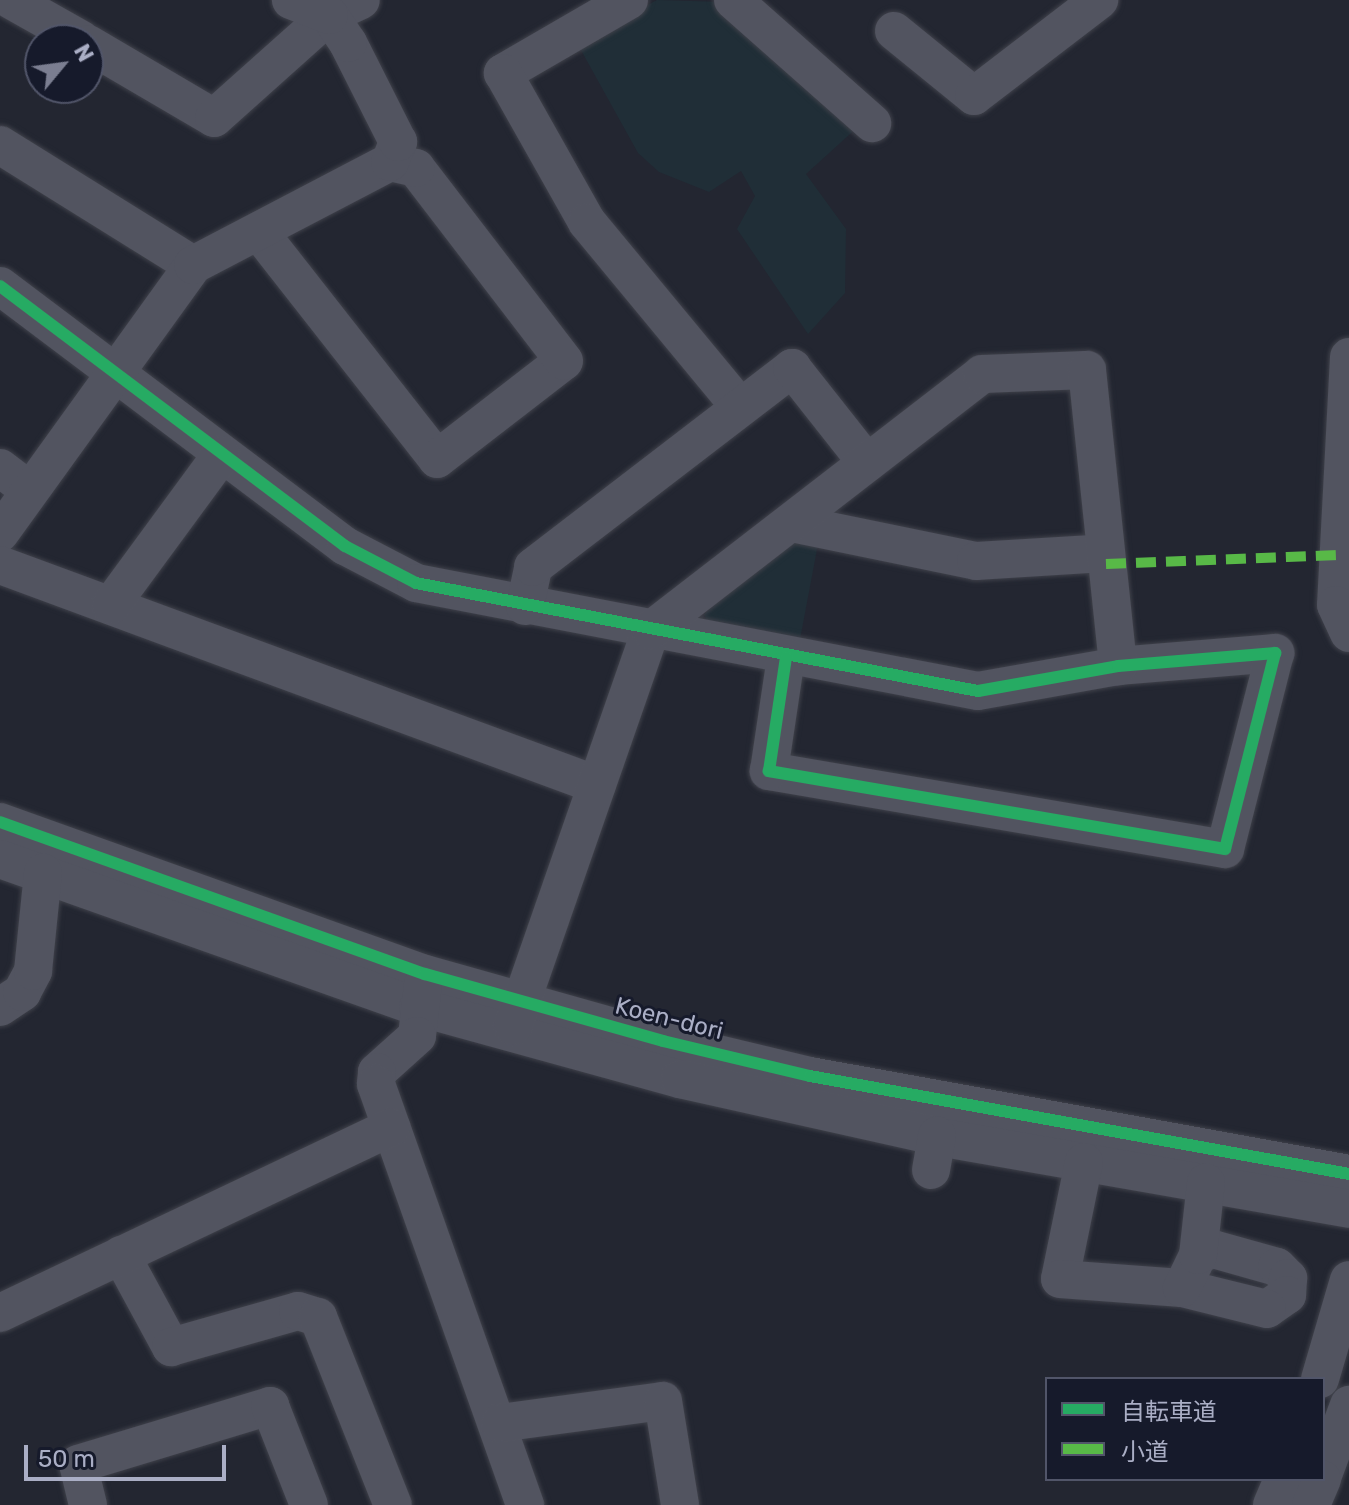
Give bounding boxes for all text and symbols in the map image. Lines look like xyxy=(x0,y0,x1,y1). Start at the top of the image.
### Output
north arrow xyxy=(24,24,104,104)
text: N xyxy=(68,40,99,67)
street label: Koen-dori xyxy=(612,992,726,1046)
legend xyxy=(1045,1377,1325,1481)
text: 自転車道 xyxy=(1121,1398,1217,1426)
scale bar xyxy=(28,1429,230,1479)
text: 小道 xyxy=(1121,1438,1169,1466)
text: 50 m xyxy=(38,1445,95,1473)

